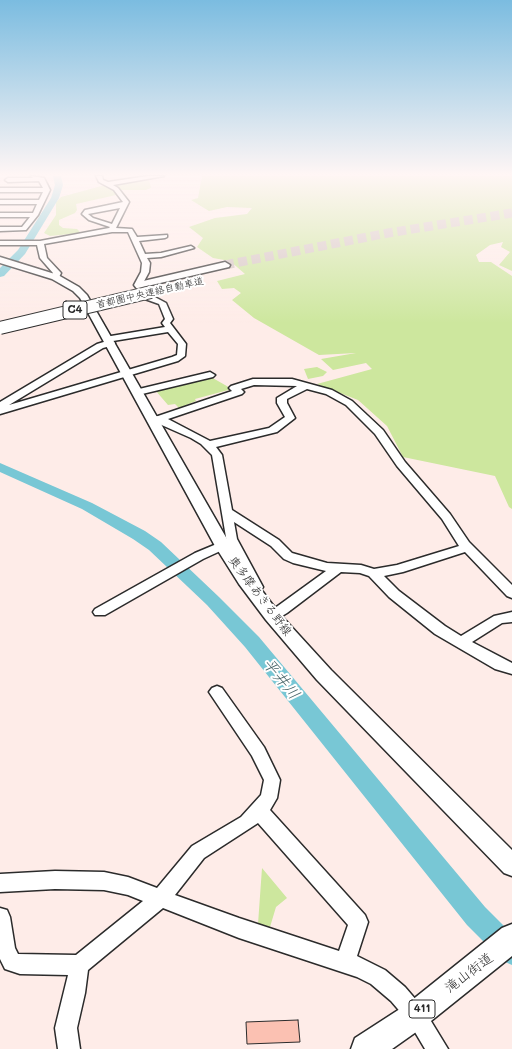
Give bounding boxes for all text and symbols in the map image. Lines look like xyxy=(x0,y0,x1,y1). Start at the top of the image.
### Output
street label: 首都圏中央連絡自動車道 xyxy=(95,275,205,311)
road number: C4 xyxy=(63,301,87,319)
street label: 奥多摩あきる野線 xyxy=(225,553,295,639)
water label: 平井川 xyxy=(258,654,304,704)
street label: 滝山街道 xyxy=(442,949,496,997)
road number: 411 xyxy=(409,1000,435,1018)

